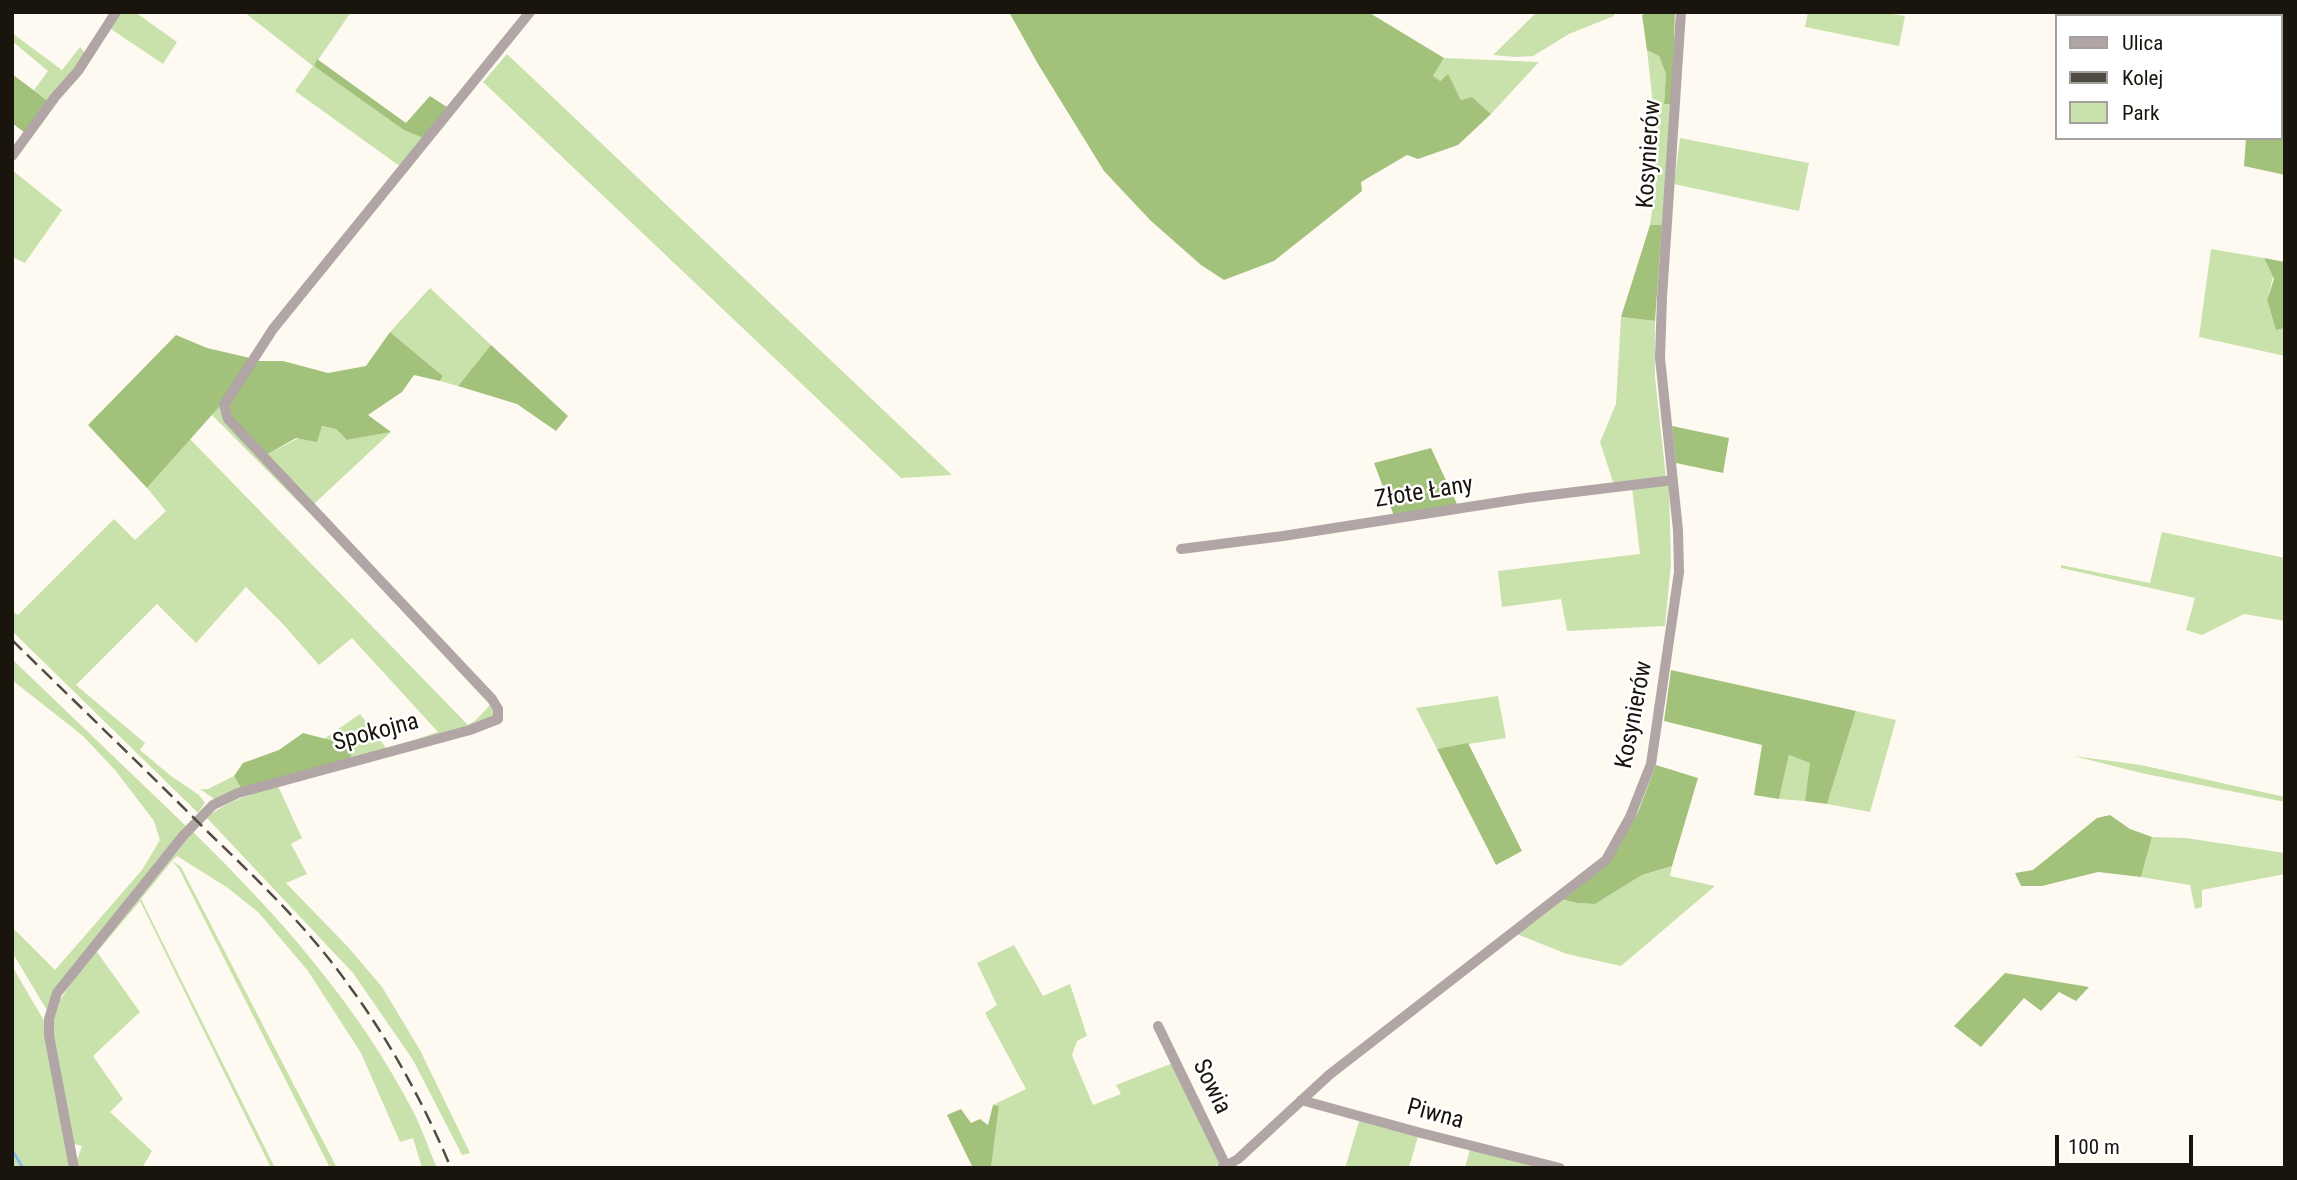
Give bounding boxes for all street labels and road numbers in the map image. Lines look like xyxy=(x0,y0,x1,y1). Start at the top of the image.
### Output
street label: Kosynierów xyxy=(1632,99,1668,209)
street label: Złote Łany xyxy=(1373,471,1475,515)
street label: Kosynierów xyxy=(1610,659,1660,771)
street label: Spokojna xyxy=(330,708,422,758)
street label: Sowia xyxy=(1186,1055,1236,1119)
street label: Piwna xyxy=(1403,1094,1467,1136)

